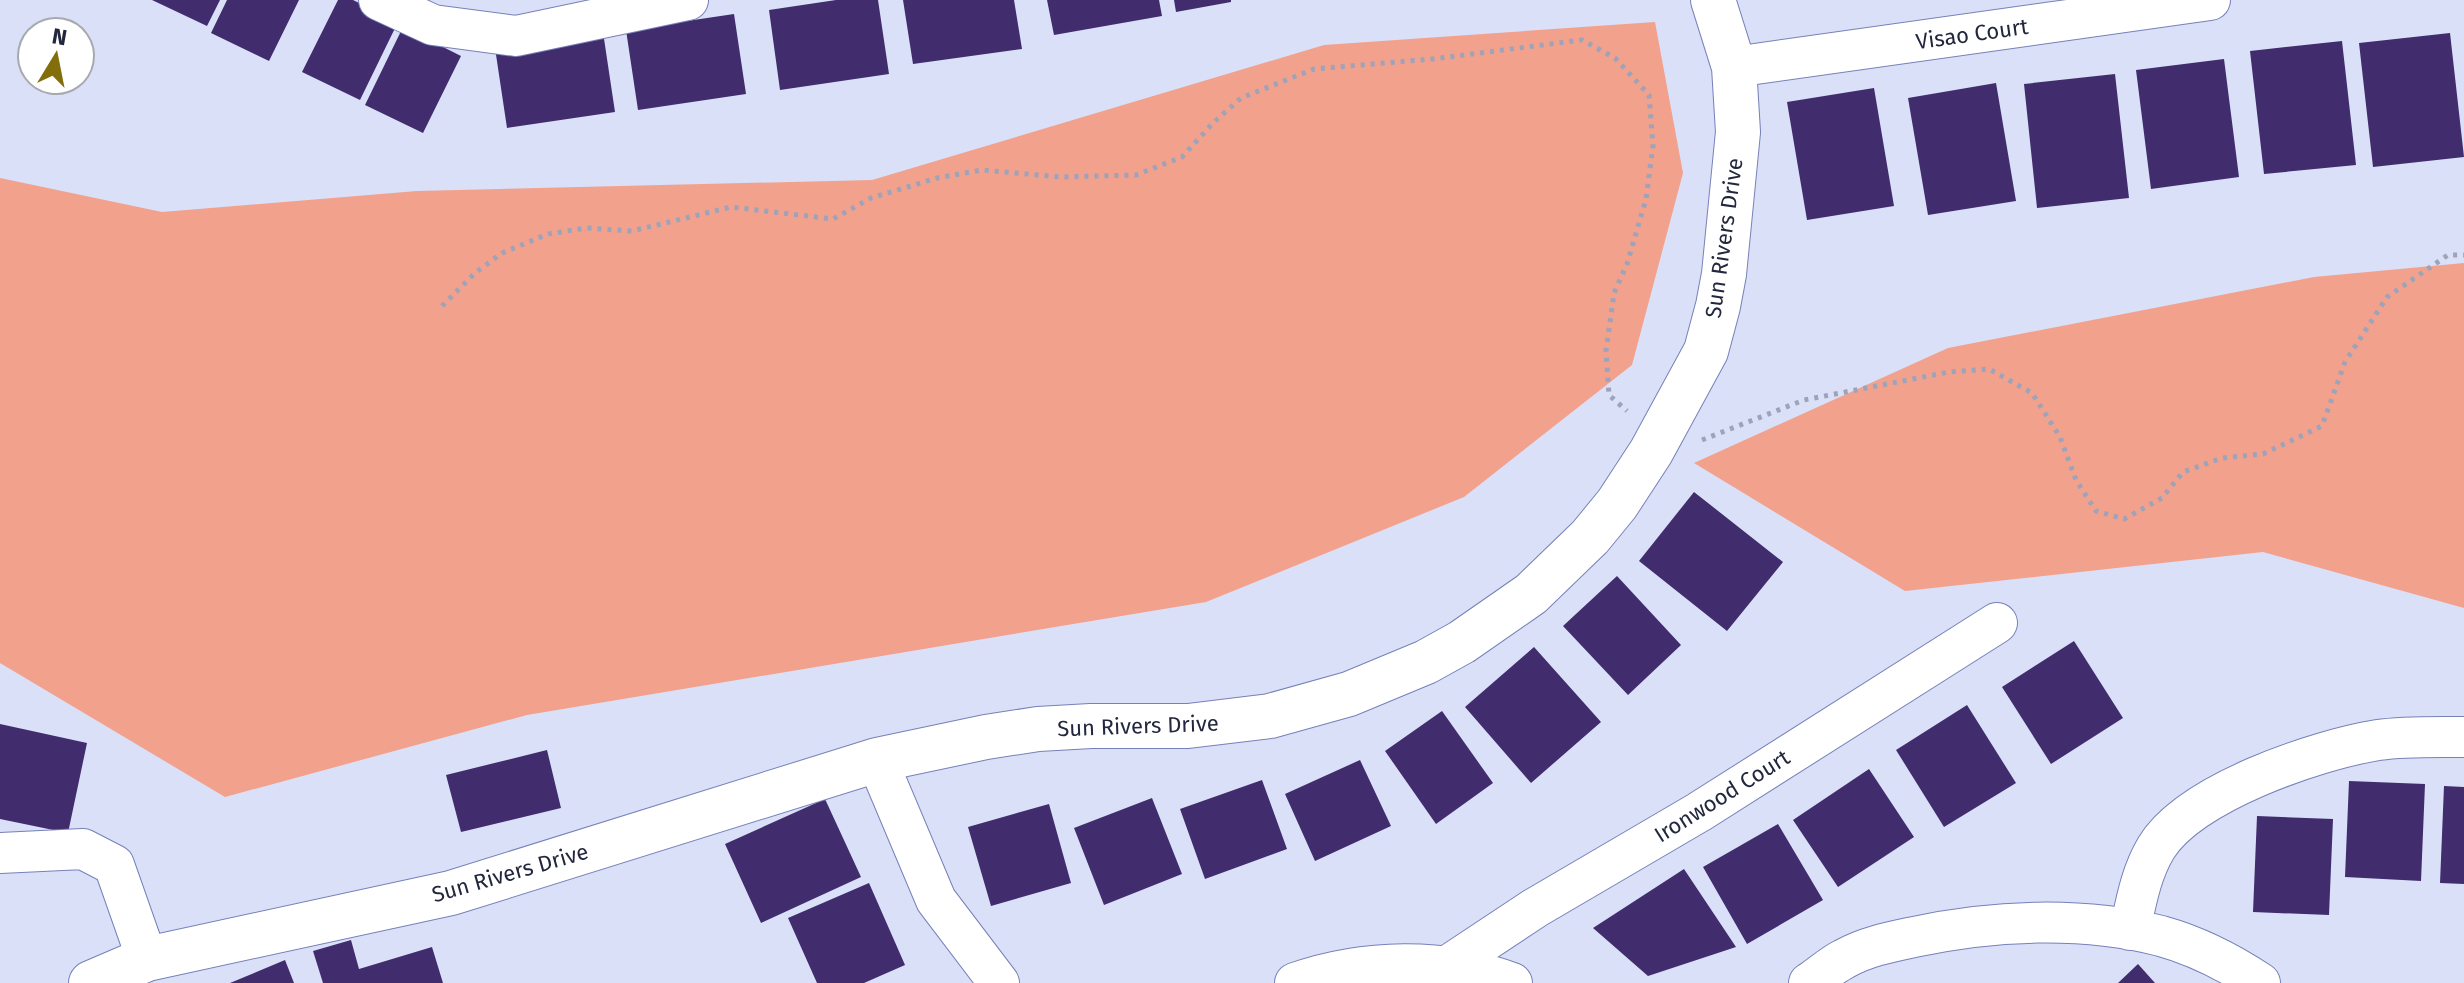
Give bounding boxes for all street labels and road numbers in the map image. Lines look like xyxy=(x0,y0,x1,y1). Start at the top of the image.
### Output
street label: Visao Court xyxy=(1914,13,2030,55)
street label: Sun Rivers Drive xyxy=(1699,156,1749,320)
street label: Sun Rivers Drive xyxy=(1057,710,1219,742)
street label: Ironwood Court xyxy=(1649,744,1795,848)
street label: Sun Rivers Drive xyxy=(429,838,591,908)

